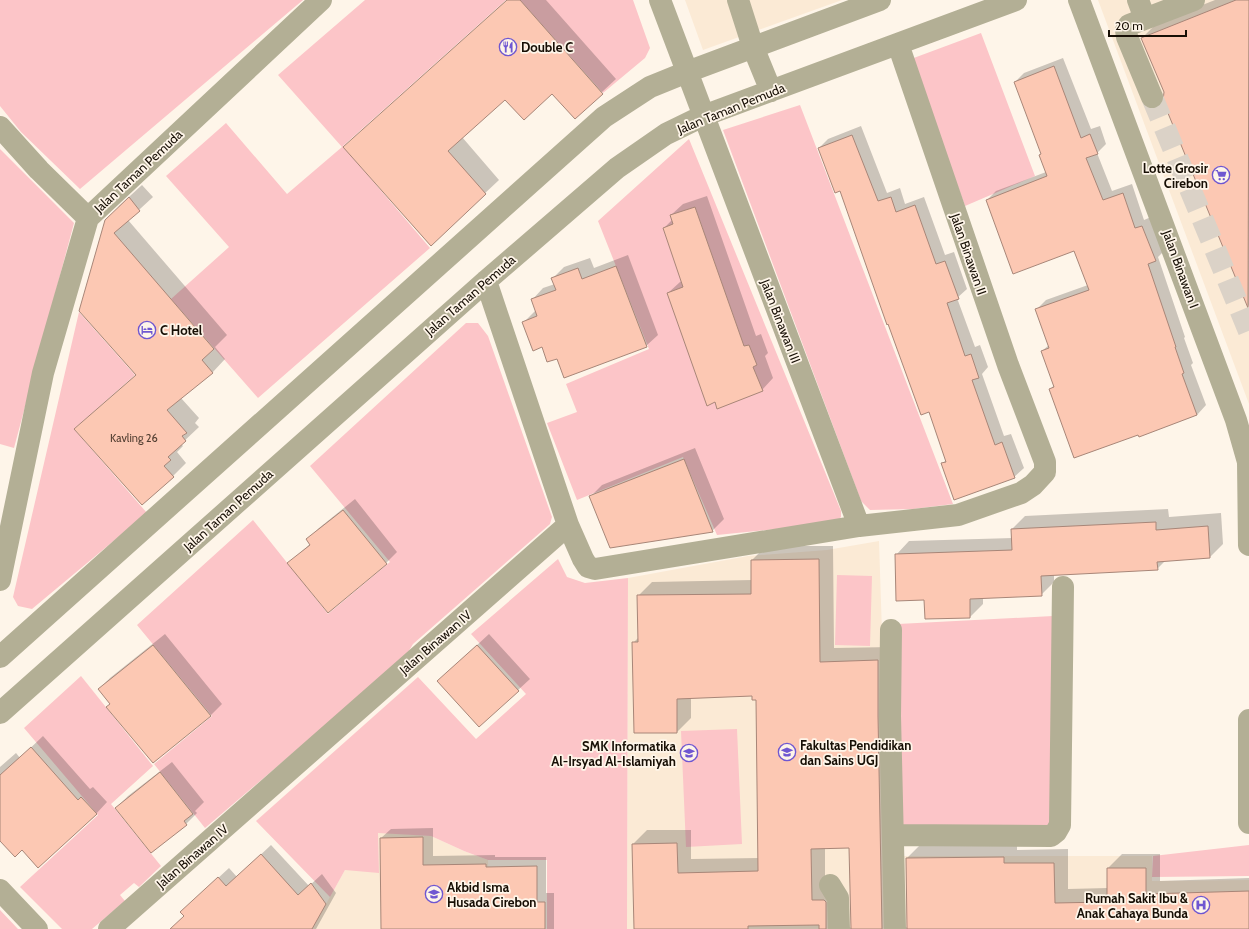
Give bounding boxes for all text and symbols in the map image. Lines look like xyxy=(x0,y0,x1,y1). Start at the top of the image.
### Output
scale bar xyxy=(1109,12,1186,38)
text: 20 m xyxy=(1115,18,1143,33)
restaurant icon: Double C xyxy=(498,37,518,57)
place label: Double C xyxy=(521,39,573,55)
street label: Jalan Taman Pemuda xyxy=(674,79,788,137)
street label: Jalan Taman Pemuda xyxy=(90,126,186,217)
place label: Lotte Grosir Cirebon xyxy=(1143,160,1209,191)
supermarket icon: Lotte Grosir Cirebon xyxy=(1211,165,1231,185)
street label: Jalan Binawan II xyxy=(947,210,990,297)
street label: Jalan Binawan I xyxy=(1159,227,1203,310)
street label: Jalan Taman Pemuda xyxy=(421,251,519,339)
street label: Jalan Binawan III xyxy=(757,276,804,365)
hotel icon: C Hotel xyxy=(137,320,157,340)
place label: C Hotel xyxy=(160,322,203,338)
house number: Kavling 26 xyxy=(110,431,158,445)
street label: Jalan Taman Pemuda xyxy=(179,465,277,555)
street label: Jalan Binawan IV xyxy=(395,606,474,678)
place label: Fakultas Pendidikan dan Sains UGJ xyxy=(800,737,911,768)
place label: SMK Informatika Al-Irsyad Al-Islamiyah xyxy=(551,738,677,769)
school or university icon: Fakultas Pendidikan dan Sains UGJ xyxy=(777,742,797,762)
school or university icon: SMK Informatika Al-Irsyad Al-Islamiyah xyxy=(679,743,699,763)
street label: Jalan Binawan IV xyxy=(152,820,231,892)
place label: Akbid Isma Husada Cirebon xyxy=(447,879,537,910)
school or university icon: Akbid Isma Husada Cirebon xyxy=(424,884,444,904)
place label: Rumah Sakit Ibu & Anak Cahaya Bunda xyxy=(1077,890,1189,921)
hospital icon: Rumah Sakit Ibu & Anak Cahaya Bunda xyxy=(1191,895,1211,915)

